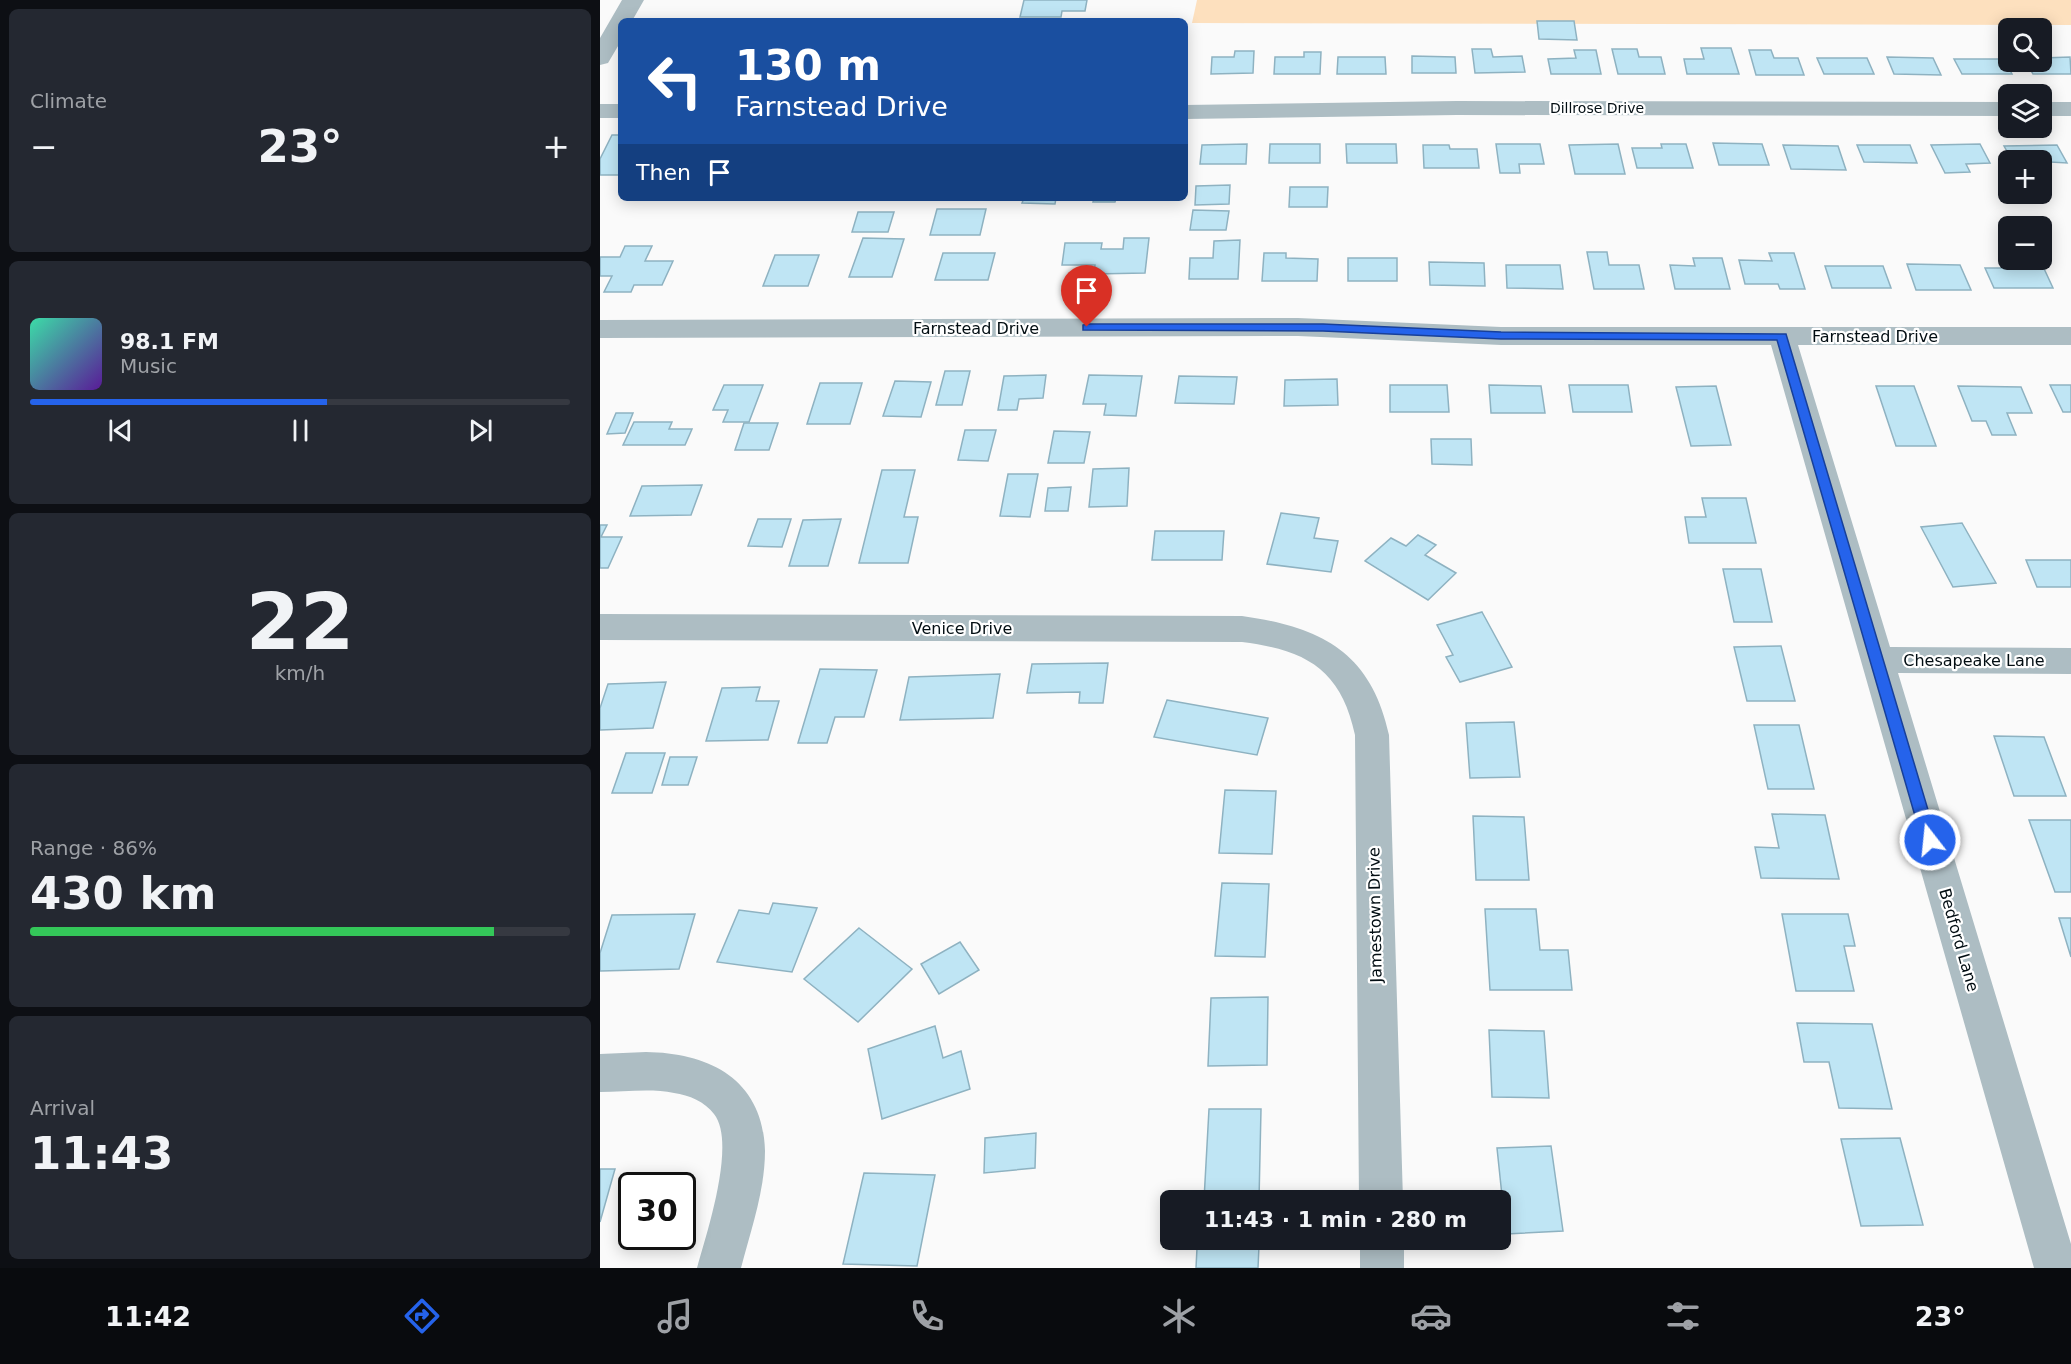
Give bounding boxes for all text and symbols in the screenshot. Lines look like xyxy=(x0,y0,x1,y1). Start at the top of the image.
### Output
map controls xyxy=(1998,18,2052,270)
button: search xyxy=(1998,18,2052,72)
text: 130 m xyxy=(735,41,881,90)
icon: left xyxy=(636,42,714,120)
button: layers xyxy=(1998,84,2052,138)
text: Climate xyxy=(30,89,107,113)
text: Farnstead Drive xyxy=(735,91,948,122)
street label: Dillrose Drive xyxy=(1550,100,1644,116)
text: 23° xyxy=(257,120,343,173)
text: − xyxy=(30,127,58,166)
text: + xyxy=(542,127,570,166)
button: + xyxy=(1998,150,2052,204)
icon: arrive xyxy=(703,156,736,189)
text: Then xyxy=(636,160,691,185)
button: − xyxy=(1998,216,2052,270)
pin xyxy=(1061,265,1112,327)
icon: arrive xyxy=(1070,274,1103,307)
street label: Farnstead Drive xyxy=(913,319,1039,338)
street label: Farnstead Drive xyxy=(1812,327,1938,346)
text: 98.1 FM xyxy=(120,329,219,354)
text: Music xyxy=(120,354,177,378)
icon: previous xyxy=(104,414,137,447)
icon: pause xyxy=(284,414,317,447)
icon: next xyxy=(464,414,497,447)
text: 22 xyxy=(246,577,354,667)
street label: Venice Drive xyxy=(912,619,1012,638)
street label: Chesapeake Lane xyxy=(1903,651,2045,670)
text: km/h xyxy=(275,661,325,685)
position arrow xyxy=(1898,808,1962,872)
text: Range · 86% xyxy=(30,836,157,860)
street label: Jamestown Drive xyxy=(1364,847,1386,984)
text: 430 km xyxy=(30,867,216,920)
street label: Bedford Lane xyxy=(1935,886,1983,994)
text: Arrival xyxy=(30,1096,95,1120)
text: 11:43 xyxy=(30,1127,173,1180)
speed limit sign: 30 xyxy=(618,1172,696,1250)
text: 11:43 · 1 min · 280 m xyxy=(1204,1207,1467,1232)
icon: directions xyxy=(401,1295,443,1337)
icon: music xyxy=(654,1295,696,1337)
icon: phone xyxy=(906,1295,948,1337)
icon: climate xyxy=(1158,1295,1200,1337)
icon: car xyxy=(1410,1295,1452,1337)
icon: filters xyxy=(1662,1295,1704,1337)
text: 11:42 xyxy=(105,1301,191,1332)
text: 23° xyxy=(1915,1301,1966,1332)

